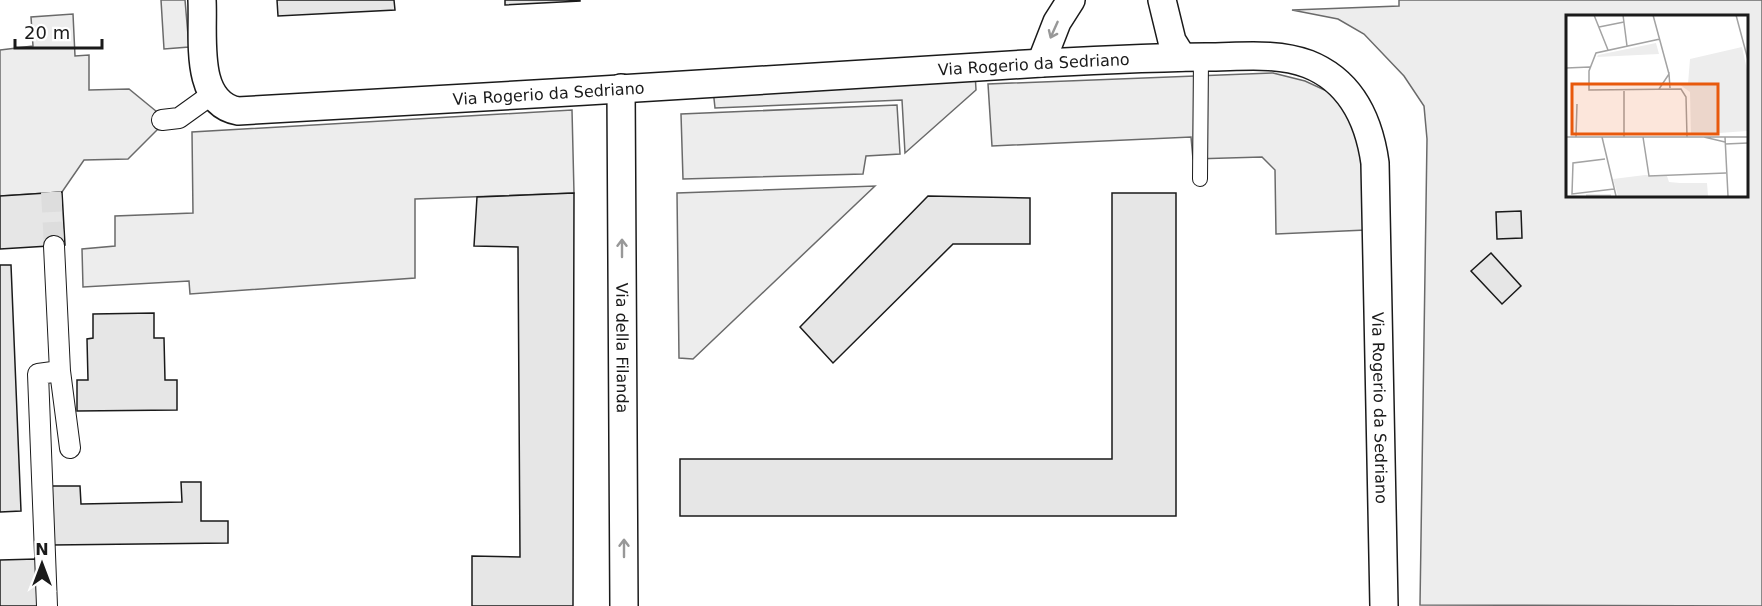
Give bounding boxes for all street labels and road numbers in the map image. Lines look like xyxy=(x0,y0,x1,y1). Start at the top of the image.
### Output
street label: Via Rogerio da Sedriano xyxy=(937,50,1130,79)
street label: Via Rogerio da Sedriano xyxy=(452,79,645,109)
street label: Via della Filanda xyxy=(612,283,632,413)
street label: Via Rogerio da Sedriano xyxy=(1368,312,1391,504)

